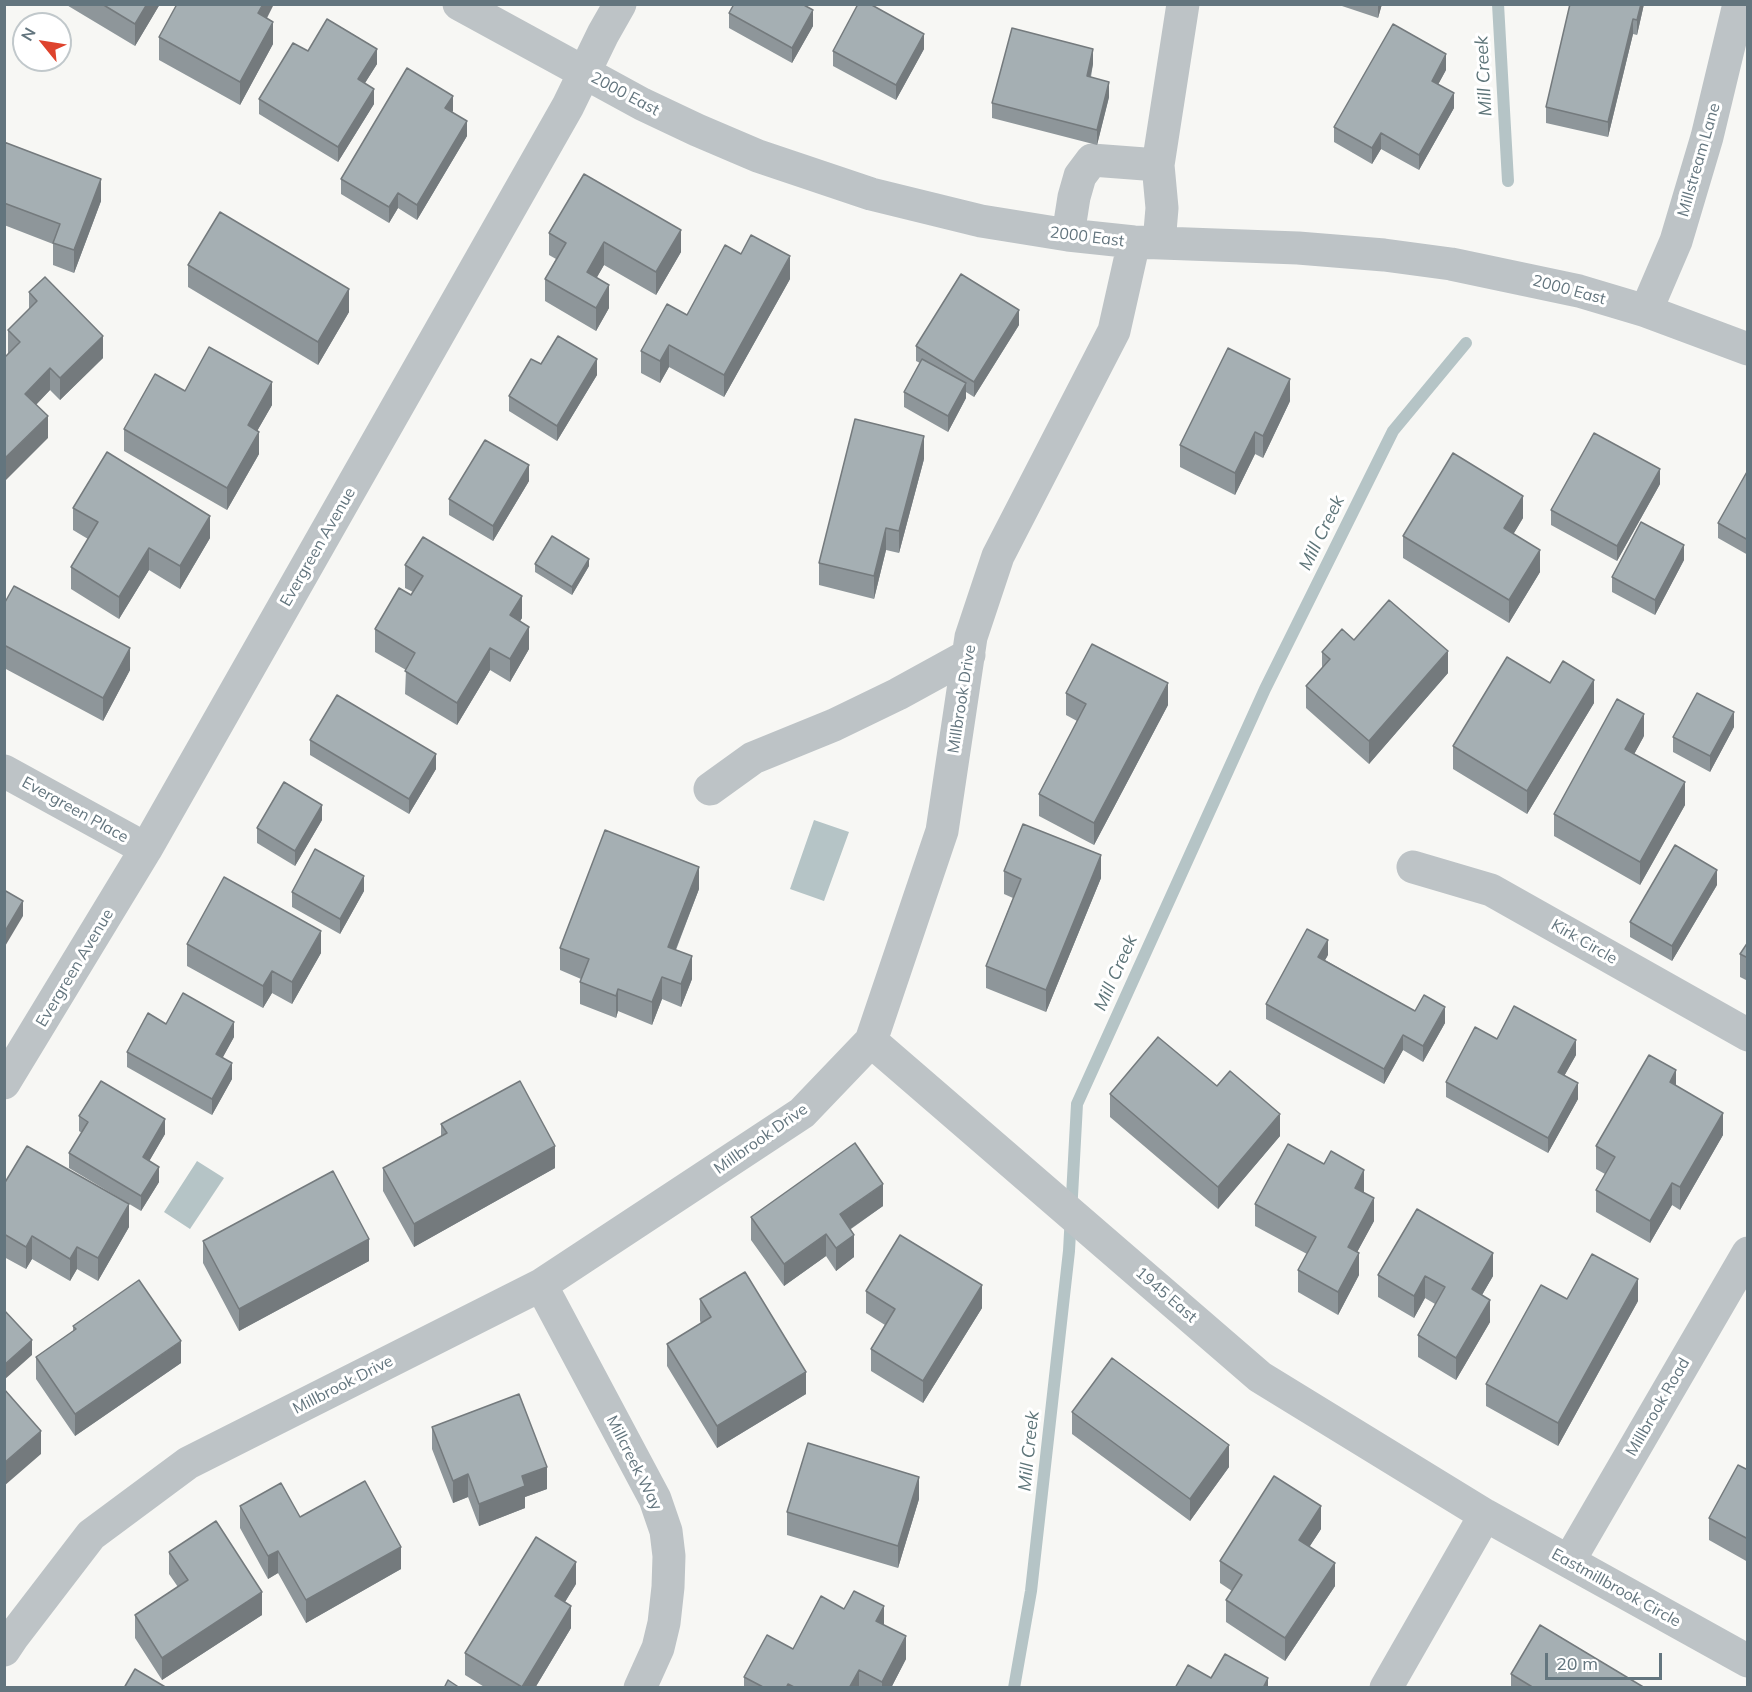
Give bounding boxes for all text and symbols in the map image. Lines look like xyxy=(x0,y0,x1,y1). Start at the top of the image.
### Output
north arrow xyxy=(12,12,72,72)
text: N xyxy=(16,24,40,44)
water label: Mill Creek xyxy=(1471,35,1497,117)
street label: 2000 East xyxy=(587,68,663,120)
street label: Millstream Lane xyxy=(1674,101,1724,219)
street label: 2000 East xyxy=(1049,223,1125,251)
street label: 2000 East xyxy=(1530,271,1608,309)
street label: Evergreen Avenue xyxy=(276,484,360,610)
water label: Mill Creek xyxy=(1295,492,1349,574)
street label: Millbrook Drive xyxy=(944,643,980,755)
street label: Evergreen Place xyxy=(18,773,132,847)
street label: Evergreen Avenue xyxy=(32,906,118,1030)
street label: Kirk Circle xyxy=(1548,915,1620,969)
water label: Mill Creek xyxy=(1090,932,1142,1014)
street label: Millbrook Drive xyxy=(711,1100,811,1178)
street label: 1945 East xyxy=(1131,1263,1201,1327)
street label: Millbrook Drive xyxy=(290,1352,396,1418)
street label: Millbrook Road xyxy=(1622,1354,1694,1460)
water label: Mill Creek xyxy=(1014,1410,1044,1492)
street label: Millcreek Way xyxy=(602,1413,666,1513)
street label: Eastmillbrook Circle xyxy=(1548,1545,1684,1631)
scale bar xyxy=(1548,1641,1665,1679)
text: 20 m xyxy=(1556,1652,1598,1675)

